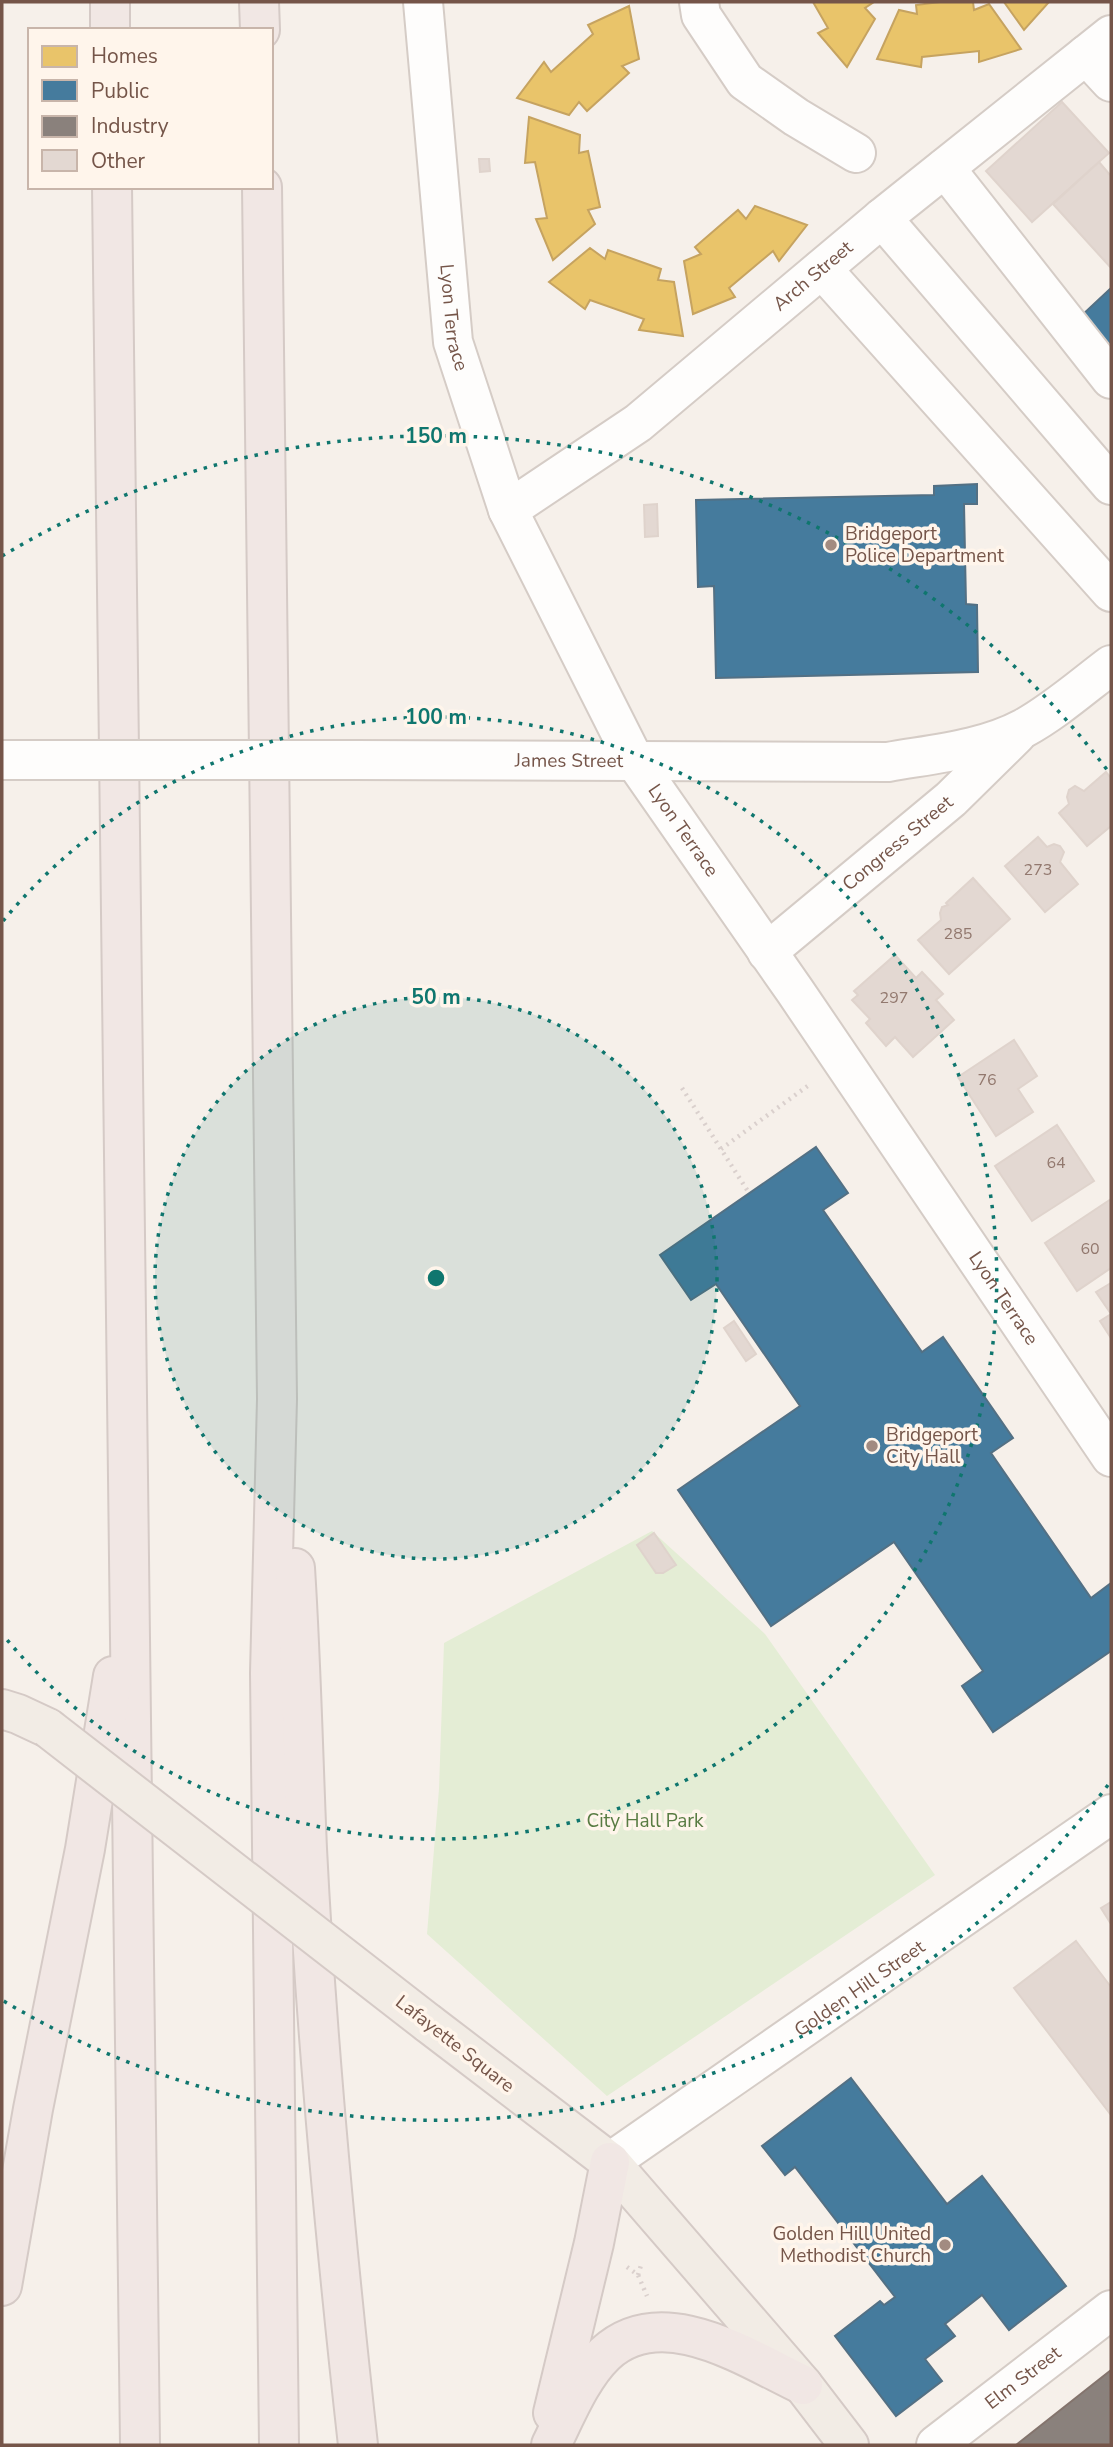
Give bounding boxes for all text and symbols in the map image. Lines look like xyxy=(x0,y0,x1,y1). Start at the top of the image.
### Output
legend xyxy=(28,28,273,189)
text: Homes xyxy=(91,42,158,70)
text: Public xyxy=(91,77,149,105)
text: Industry xyxy=(91,112,169,140)
text: Other xyxy=(91,147,146,175)
street label: Arch Street xyxy=(768,235,859,317)
street label: Lyon Terrace xyxy=(433,263,475,374)
text: 150 m xyxy=(405,422,467,450)
place label: Bridgeport Police Department xyxy=(845,521,1004,569)
marker: Bridgeport Police Department xyxy=(823,537,839,553)
text: 100 m xyxy=(405,703,467,731)
street label: James Street xyxy=(514,748,624,774)
street label: Lyon Terrace xyxy=(642,779,725,882)
street label: Congress Street xyxy=(837,789,959,897)
house number: 273 xyxy=(1024,859,1052,881)
house number: 285 xyxy=(944,923,972,945)
text: 50 m xyxy=(411,983,461,1011)
house number: 297 xyxy=(880,987,908,1009)
house number: 76 xyxy=(977,1069,997,1091)
house number: 64 xyxy=(1046,1152,1066,1174)
house number: 60 xyxy=(1080,1238,1100,1260)
street label: Lyon Terrace xyxy=(962,1246,1044,1350)
centre of rings xyxy=(424,1266,448,1290)
place label: Bridgeport City Hall xyxy=(886,1422,978,1470)
marker: Bridgeport City Hall xyxy=(864,1438,880,1454)
park label: City Hall Park xyxy=(586,1808,704,1834)
street label: Golden Hill Street xyxy=(789,1934,930,2043)
street label: Lafayette Square xyxy=(390,1989,520,2099)
place label: Golden Hill United Methodist Church xyxy=(772,2221,931,2269)
marker: Golden Hill United Methodist Church xyxy=(937,2237,953,2253)
street label: Elm Street xyxy=(980,2340,1067,2416)

